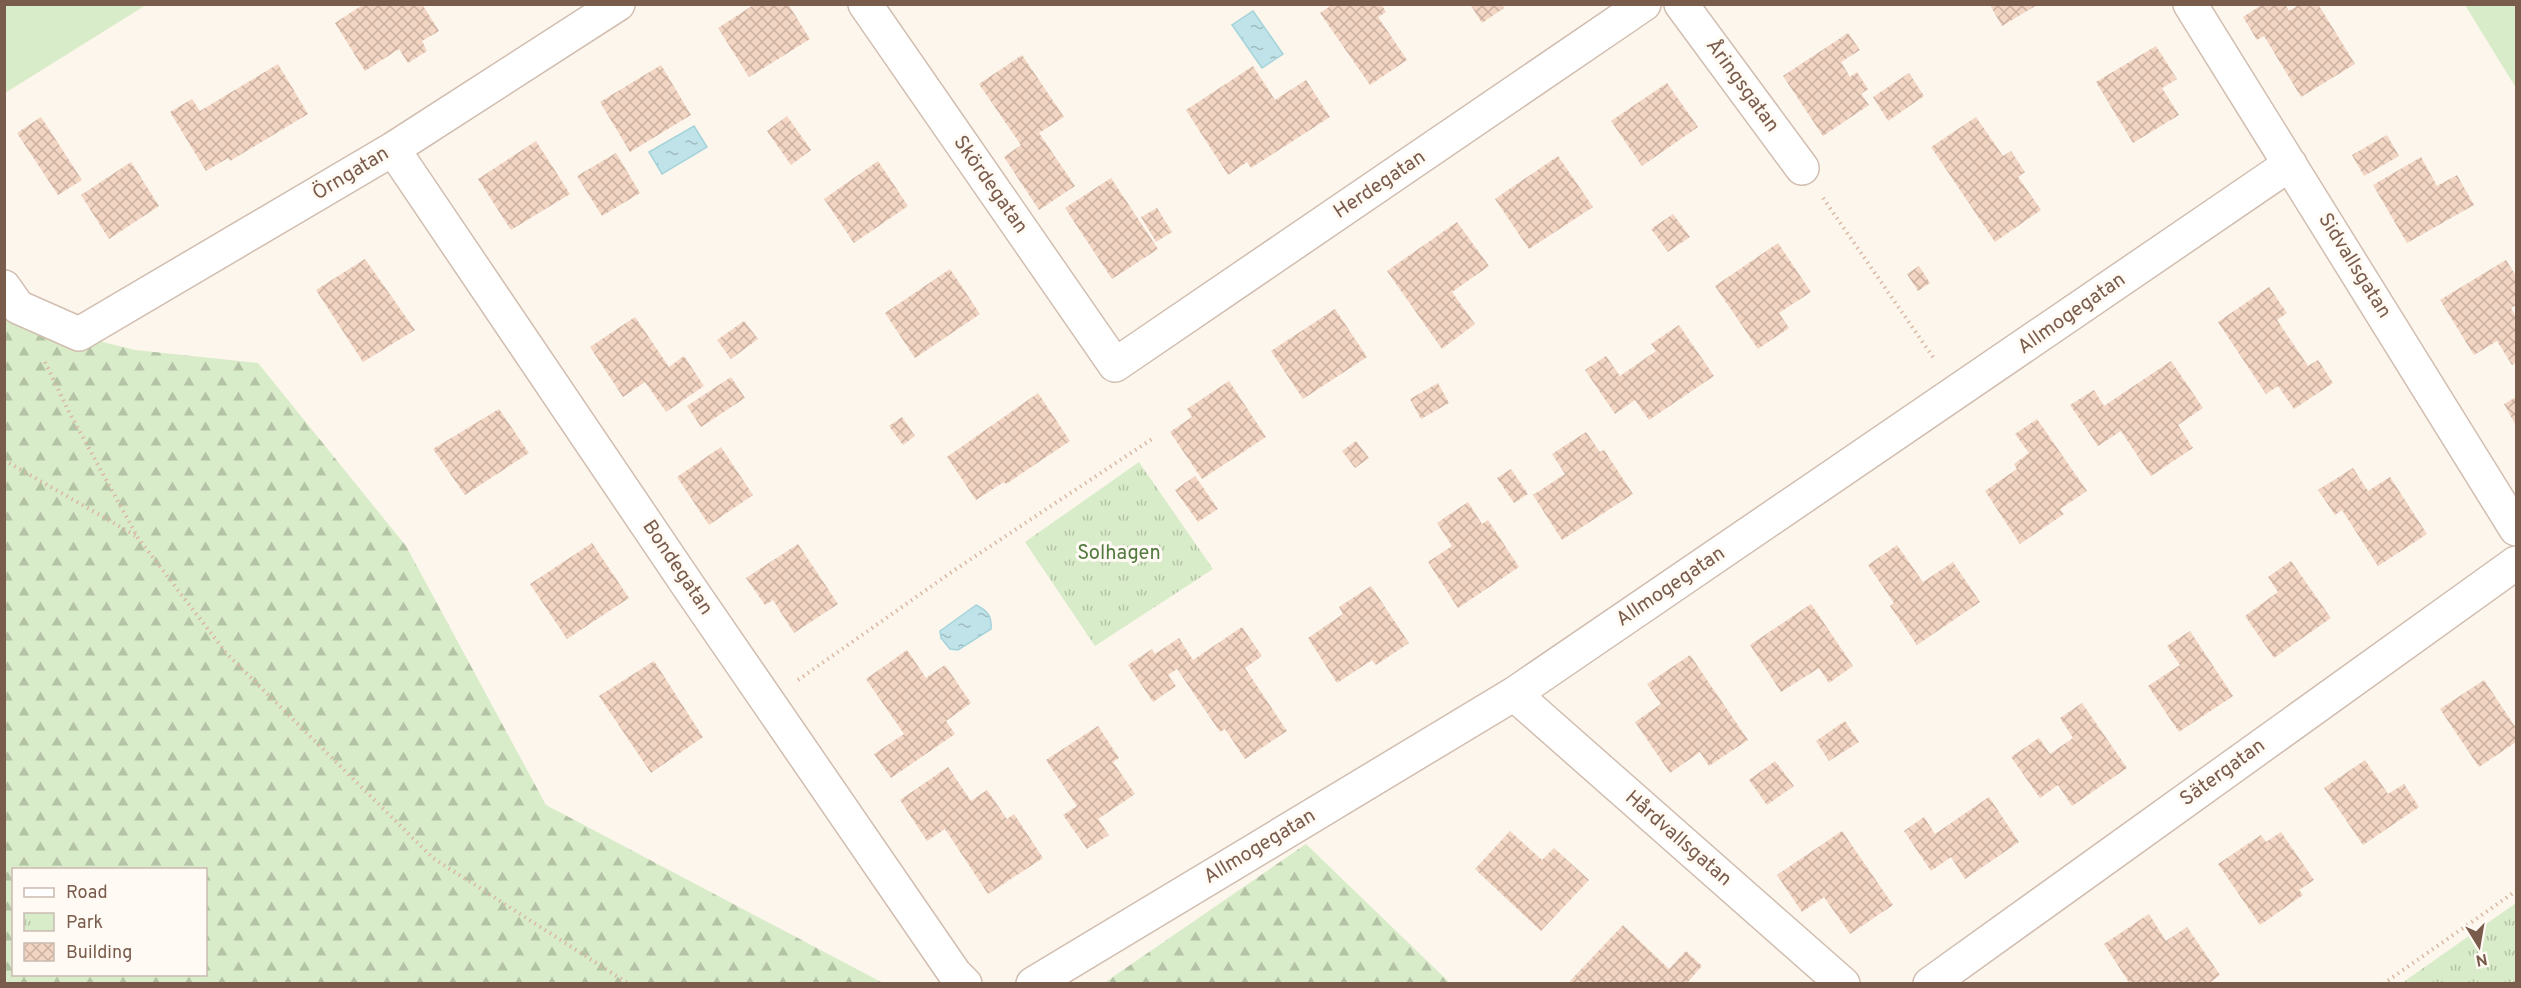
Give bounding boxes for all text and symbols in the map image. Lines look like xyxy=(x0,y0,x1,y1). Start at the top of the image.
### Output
street label: Åringsgatan xyxy=(1699,34,1785,138)
street label: Skördegatan xyxy=(947,131,1033,239)
street label: Örngatan xyxy=(307,140,394,207)
street label: Herdegatan xyxy=(1329,145,1431,225)
street label: Sidvallsgatan xyxy=(2311,209,2397,323)
street label: Allmogegatan xyxy=(2013,267,2131,361)
street label: Bondegatan xyxy=(636,515,718,621)
park label: Solhagen xyxy=(1077,541,1161,567)
street label: Allmogegatan xyxy=(1611,541,1731,633)
street label: Sätergatan xyxy=(2175,733,2271,813)
street label: Hårdvallsgatan xyxy=(1619,785,1737,893)
street label: Allmogegatan xyxy=(1199,803,1321,891)
legend xyxy=(12,868,207,976)
text: Road xyxy=(66,882,108,905)
text: Park xyxy=(66,912,103,935)
north arrow xyxy=(2449,916,2509,976)
text: Building xyxy=(66,942,132,965)
text: N xyxy=(2474,948,2489,970)

